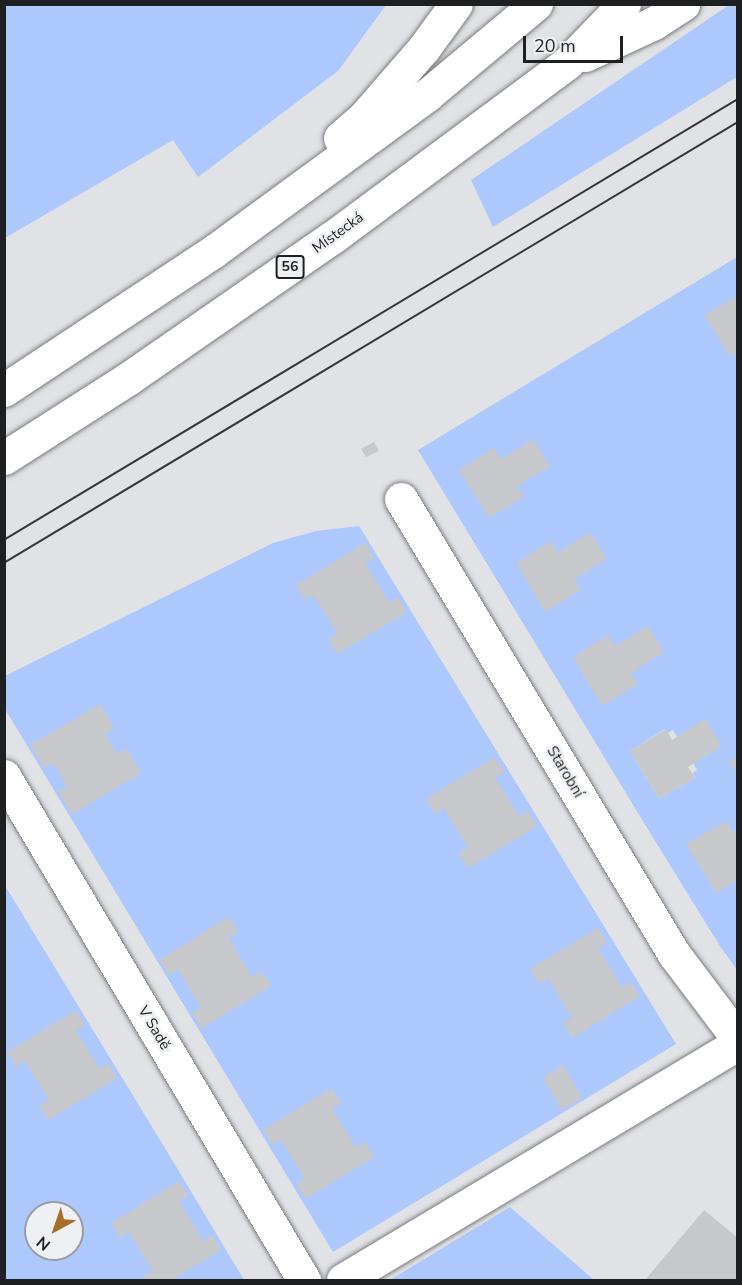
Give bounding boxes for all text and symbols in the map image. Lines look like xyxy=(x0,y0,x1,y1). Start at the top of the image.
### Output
scale bar xyxy=(526,24,626,62)
text: 20 m xyxy=(534,34,576,58)
street label: Místecká xyxy=(309,208,367,258)
road number: 56 xyxy=(275,256,305,278)
street label: Starobní xyxy=(543,743,587,801)
street label: V Sadě xyxy=(134,1003,174,1053)
north arrow xyxy=(24,1201,84,1261)
text: N xyxy=(32,1231,55,1256)

